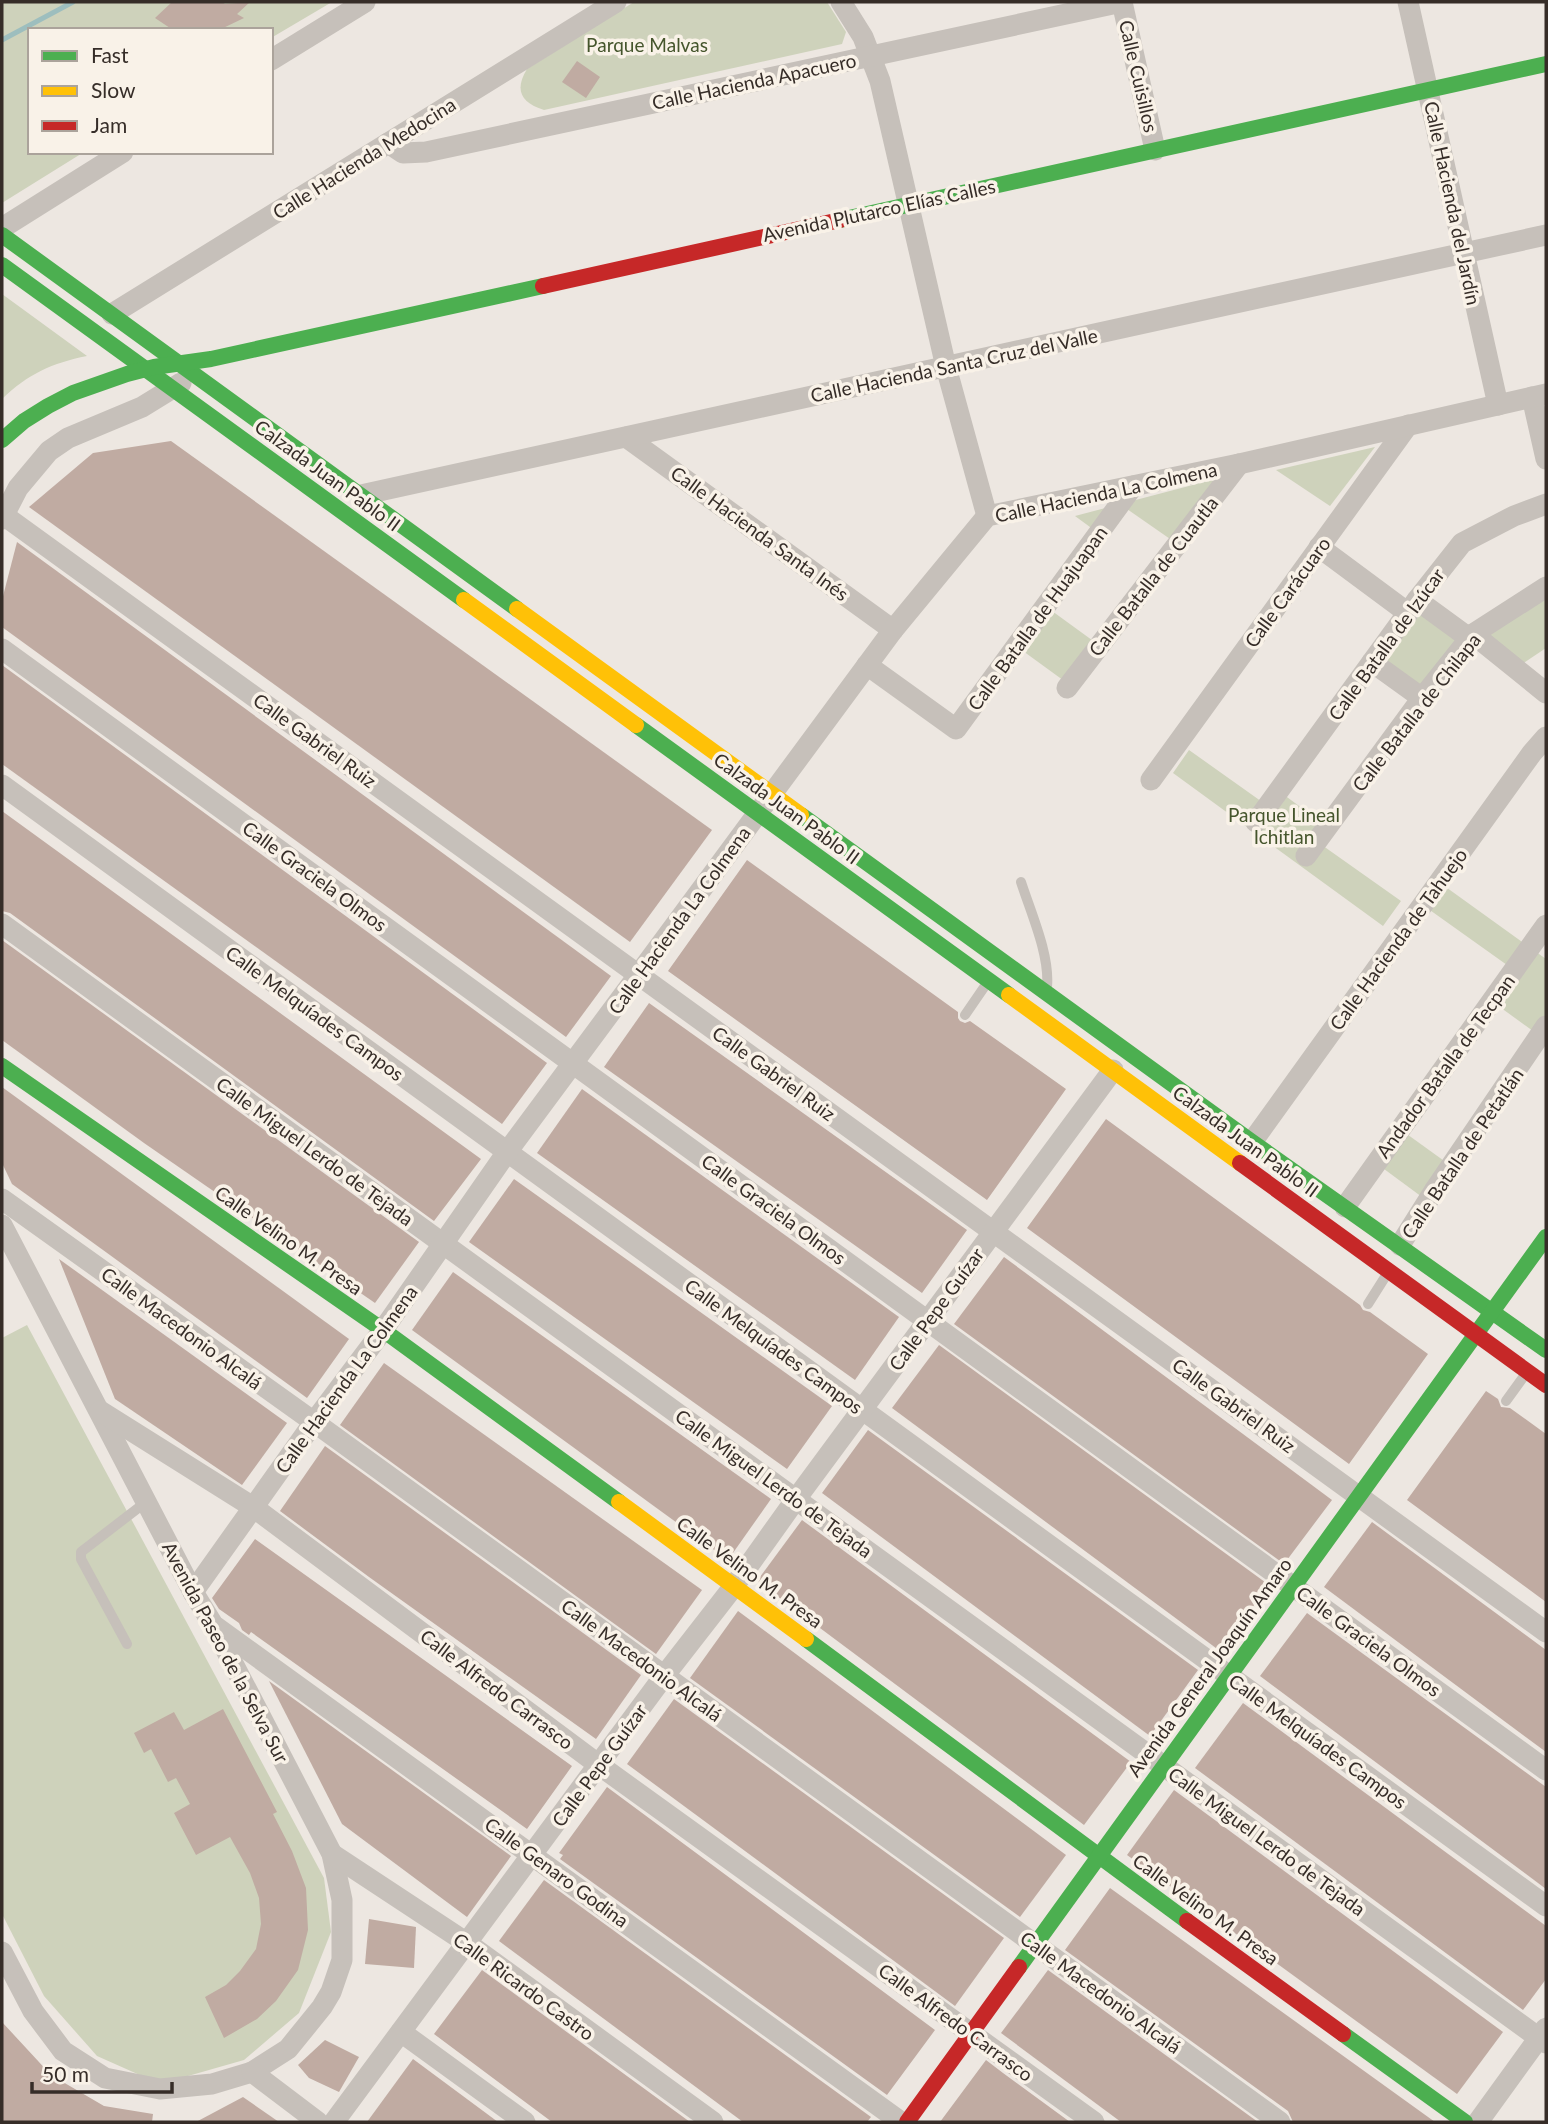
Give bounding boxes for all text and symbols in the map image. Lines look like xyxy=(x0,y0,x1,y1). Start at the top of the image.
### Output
street label: Calle Cuisillos xyxy=(1115,18,1163,134)
legend xyxy=(28,28,273,154)
park label: Parque Malvas xyxy=(586,33,708,56)
text: Fast xyxy=(91,42,129,67)
street label: Calle Hacienda Apacuero xyxy=(650,48,858,114)
text: Slow xyxy=(91,77,136,102)
street label: Calle Hacienda Medocina xyxy=(268,92,460,224)
street label: Calle Hacienda del Jardín xyxy=(1420,99,1486,307)
text: Jam xyxy=(91,112,127,137)
street label: Avenida Plutarco Elías Calles xyxy=(761,174,997,246)
street label: Calle Hacienda Santa Cruz del Valle xyxy=(808,323,1100,407)
street label: Calzada Juan Pablo II xyxy=(251,414,405,536)
street label: Calle Hacienda La Colmena xyxy=(993,457,1219,527)
street label: Calle Hacienda Santa Inés xyxy=(667,461,853,605)
street label: Calle Batalla de Cuautla xyxy=(1083,492,1223,660)
street label: Calle Batalla de Huajuapan xyxy=(962,521,1112,715)
street label: Calle Carácuaro xyxy=(1239,532,1335,652)
street label: Calle Batalla de Izúcar xyxy=(1323,563,1449,724)
street label: Calle Batalla de Chilapa xyxy=(1347,628,1485,796)
street label: Calle Gabriel Ruiz xyxy=(249,688,381,792)
street label: Calzada Juan Pablo II xyxy=(710,747,864,869)
park label: Parque Lineal Ichitlan xyxy=(1228,803,1340,848)
street label: Calle Graciela Olmos xyxy=(238,816,392,936)
street label: Calle Hacienda La Colmena xyxy=(603,822,755,1018)
street label: Calle Hacienda de Tahuejo xyxy=(1324,844,1472,1034)
street label: Calle Melquíades Campos xyxy=(222,941,408,1085)
street label: Andador Batalla de Tecpan xyxy=(1371,970,1519,1162)
street label: Calle Gabriel Ruiz xyxy=(708,1021,840,1125)
street label: Calle Batalla de Petatlán xyxy=(1396,1063,1528,1243)
street label: Calle Miguel Lerdo de Tejada xyxy=(212,1072,418,1230)
street label: Calzada Juan Pablo II xyxy=(1169,1080,1323,1202)
street label: Calle Graciela Olmos xyxy=(697,1149,851,1269)
street label: Calle Velino M. Presa xyxy=(211,1181,367,1299)
street label: Calle Pepe Guízar xyxy=(884,1243,988,1375)
street label: Calle Macedonio Alcalá xyxy=(97,1262,267,1394)
street label: Calle Melquíades Campos xyxy=(681,1274,867,1418)
street label: Calle Hacienda La Colmena xyxy=(270,1281,422,1477)
street label: Calle Gabriel Ruiz xyxy=(1168,1353,1300,1457)
street label: Calle Miguel Lerdo de Tejada xyxy=(671,1404,877,1562)
street label: Calle Velino M. Presa xyxy=(673,1511,827,1633)
street label: Avenida Paseo de la Selva Sur xyxy=(158,1538,294,1766)
street label: Avenida General Joaquín Amaro xyxy=(1122,1553,1296,1781)
street label: Calle Graciela Olmos xyxy=(1292,1581,1446,1701)
street label: Calle Macedonio Alcalá xyxy=(557,1594,727,1726)
street label: Calle Alfredo Carrasco xyxy=(416,1624,578,1754)
street label: Calle Melquíades Campos xyxy=(1225,1669,1411,1813)
street label: Calle Pepe Guízar xyxy=(547,1699,651,1831)
street label: Calle Miguel Lerdo de Tejada xyxy=(1164,1762,1370,1920)
street label: Calle Genaro Godina xyxy=(481,1812,633,1932)
street label: Calle Velino M. Presa xyxy=(1129,1848,1283,1970)
street label: Calle Macedonio Alcalá xyxy=(1016,1926,1186,2058)
street label: Calle Ricardo Castro xyxy=(449,1927,599,2045)
street label: Calle Alfredo Carrasco xyxy=(874,1958,1038,2086)
scale bar xyxy=(32,2050,172,2094)
text: 50 m xyxy=(42,2061,89,2086)

